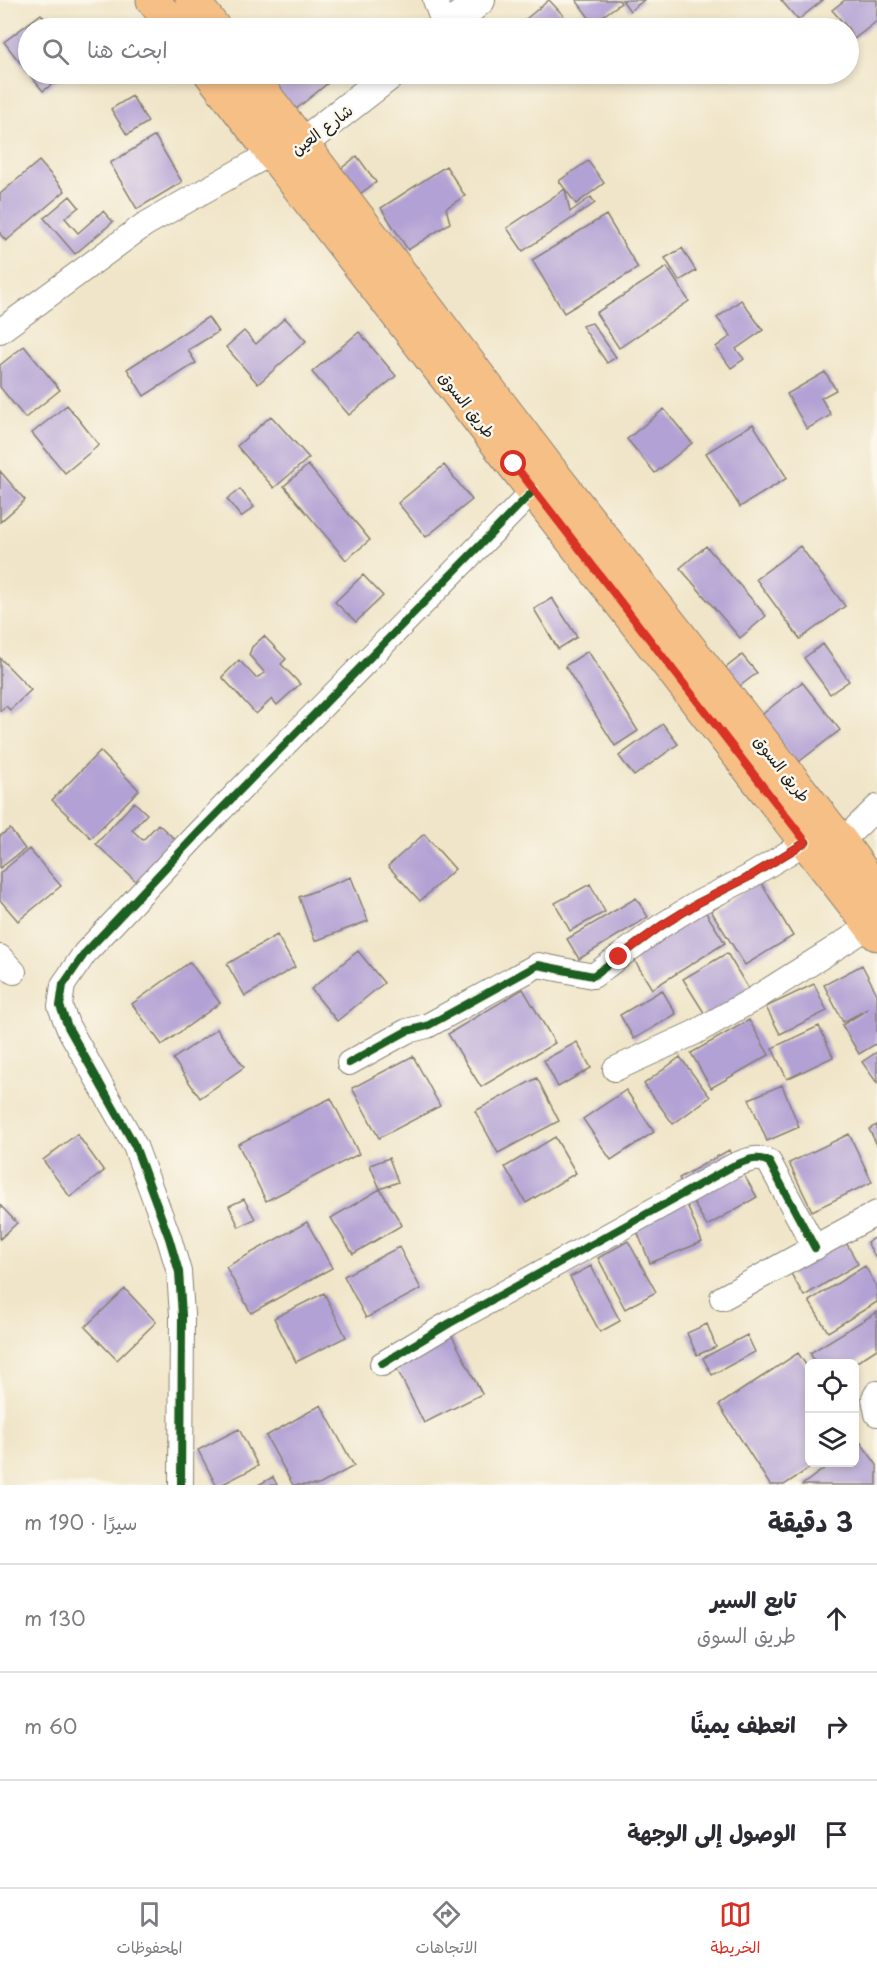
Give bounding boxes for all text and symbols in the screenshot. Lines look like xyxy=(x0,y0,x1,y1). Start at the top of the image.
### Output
search box xyxy=(18,18,859,84)
text: ابحث هنا xyxy=(87,32,168,65)
icon: search xyxy=(39,35,72,68)
street label: شارع العين xyxy=(285,98,358,161)
street label: طريق السوق xyxy=(434,365,502,443)
route start xyxy=(500,450,526,476)
street label: طريق السوق xyxy=(749,729,817,807)
route end xyxy=(605,943,631,969)
map controls xyxy=(805,1359,859,1467)
button: locate xyxy=(805,1359,859,1413)
button: layers xyxy=(805,1413,859,1467)
text: 3 دقيقة xyxy=(768,1502,853,1541)
text: سيرًا · 190 m xyxy=(24,1507,138,1537)
text: تابع السير xyxy=(711,1582,796,1615)
icon: ahead xyxy=(820,1602,853,1635)
text: 130 m xyxy=(24,1603,86,1633)
text: طريق السوق xyxy=(697,1620,796,1650)
text: انعطف يمينًا xyxy=(691,1707,796,1740)
icon: right xyxy=(820,1710,853,1743)
text: 60 m xyxy=(24,1711,77,1741)
text: الوصول إلى الوجهة xyxy=(627,1815,796,1848)
icon: arrive xyxy=(820,1818,853,1851)
tab: المحفوظات xyxy=(117,1898,182,1962)
tab: الاتجاهات xyxy=(416,1898,477,1962)
tab: الخريطة xyxy=(711,1898,760,1962)

